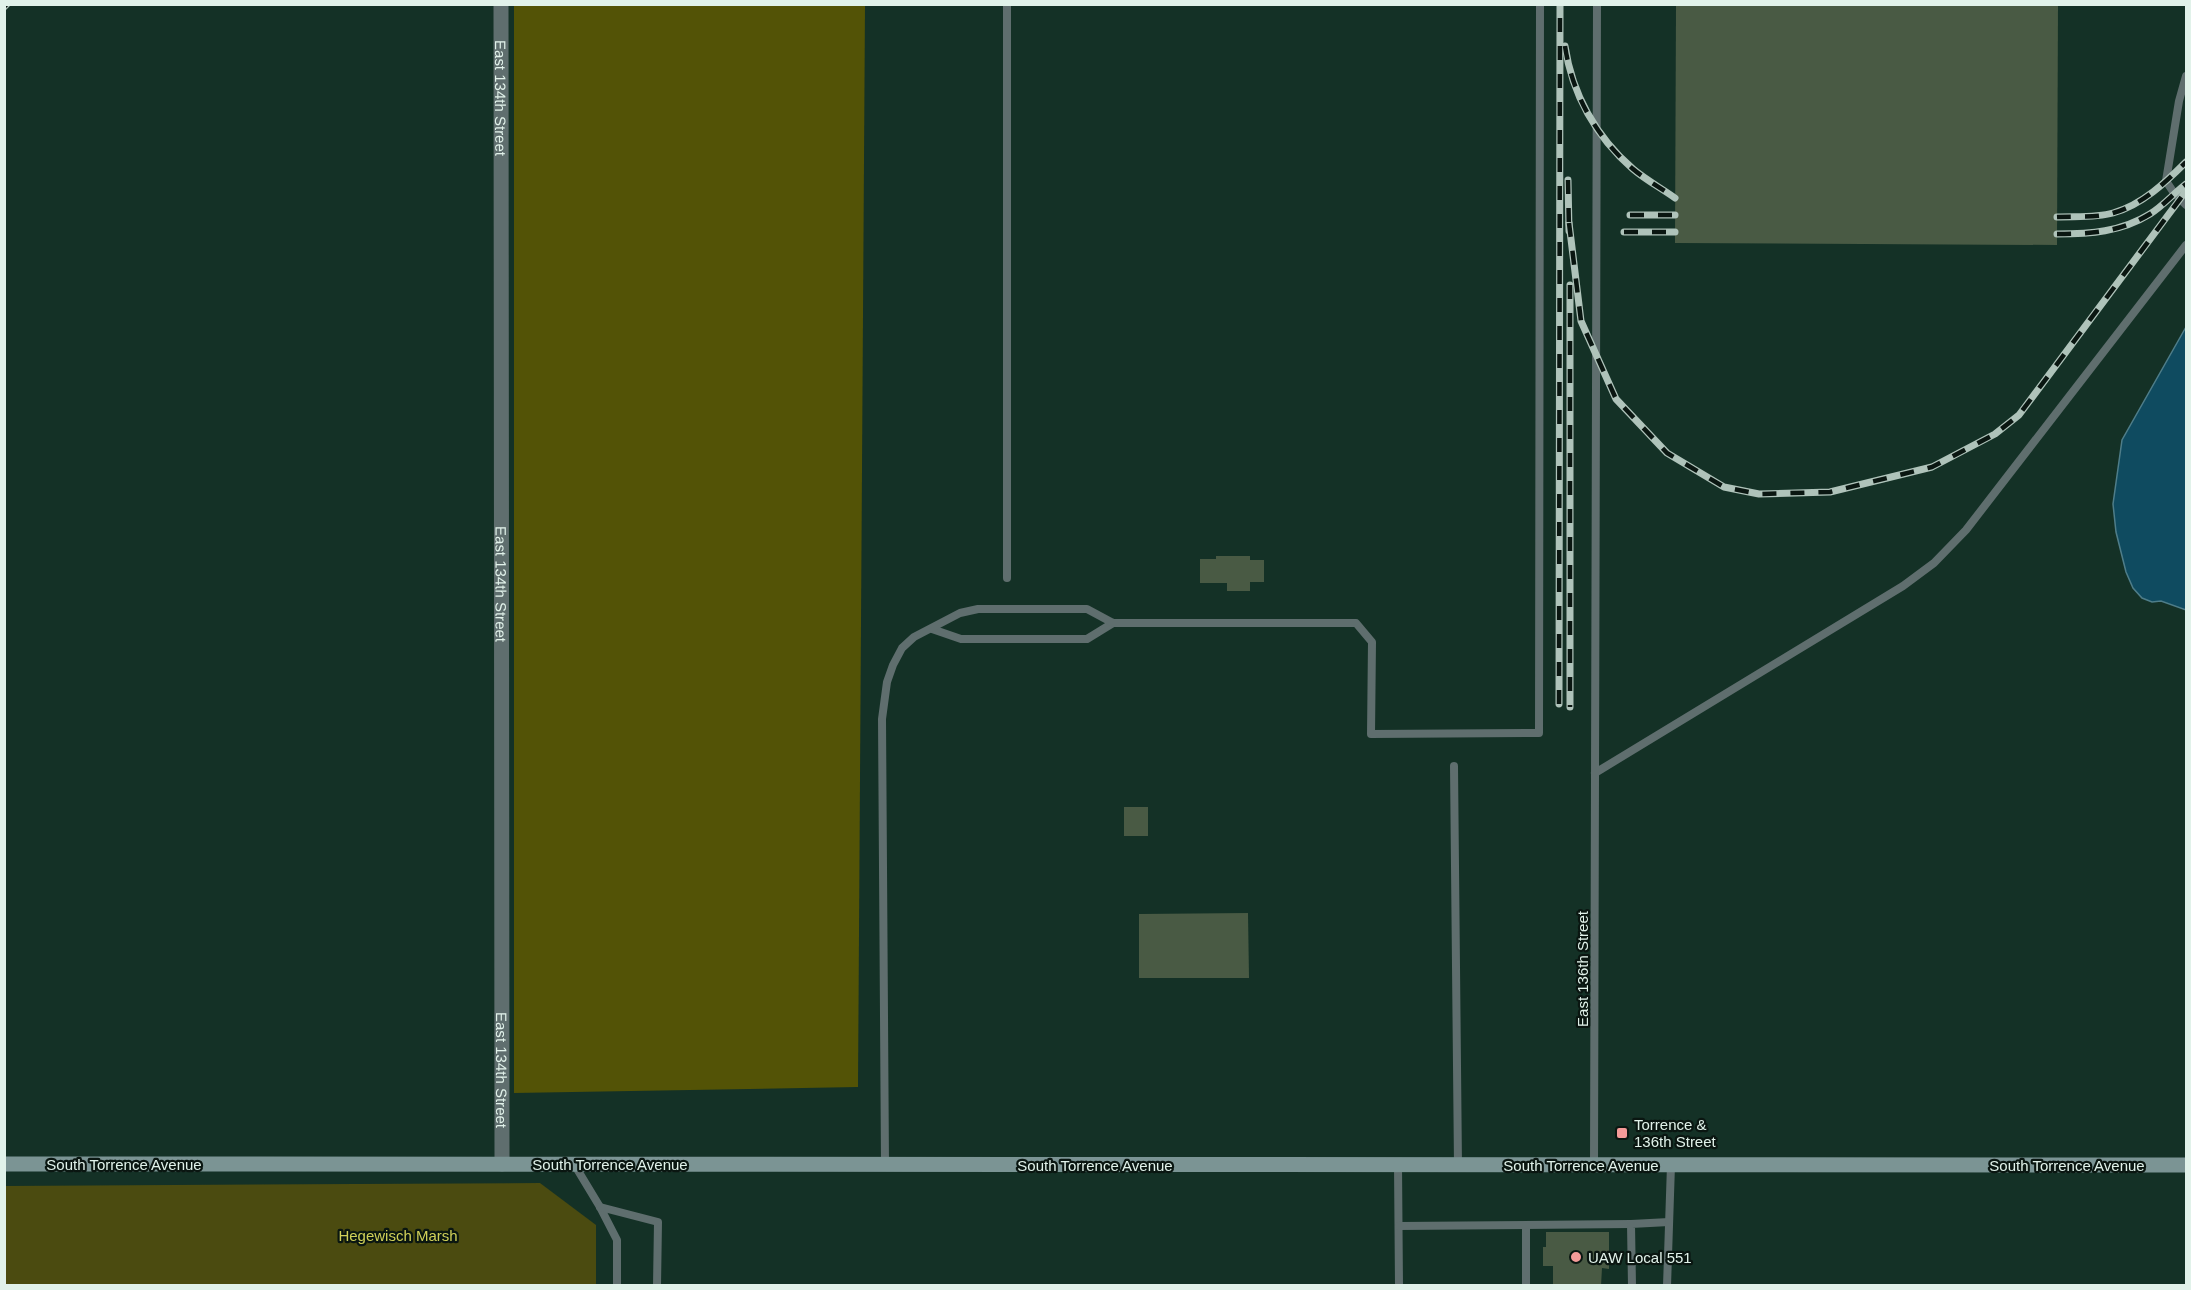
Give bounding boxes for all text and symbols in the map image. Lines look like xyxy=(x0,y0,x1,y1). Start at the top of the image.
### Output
street label: East 134th Street xyxy=(493,40,510,157)
street label: East 134th Street xyxy=(493,526,510,643)
street label: East 136th Street xyxy=(1574,910,1591,1027)
street label: East 134th Street xyxy=(493,1012,510,1129)
place label: Torrence & 136th Street xyxy=(1634,1116,1717,1150)
marker: Torrence & 136th Street xyxy=(1615,1126,1629,1140)
street label: South Torrence Avenue xyxy=(46,1156,202,1173)
street label: South Torrence Avenue xyxy=(532,1156,688,1173)
street label: South Torrence Avenue xyxy=(1017,1157,1173,1174)
street label: South Torrence Avenue xyxy=(1503,1157,1659,1174)
street label: South Torrence Avenue xyxy=(1989,1157,2145,1174)
park label: Hegewisch Marsh xyxy=(338,1227,458,1244)
place label: UAW Local 551 xyxy=(1588,1249,1692,1266)
marker: UAW Local 551 xyxy=(1569,1250,1583,1264)

